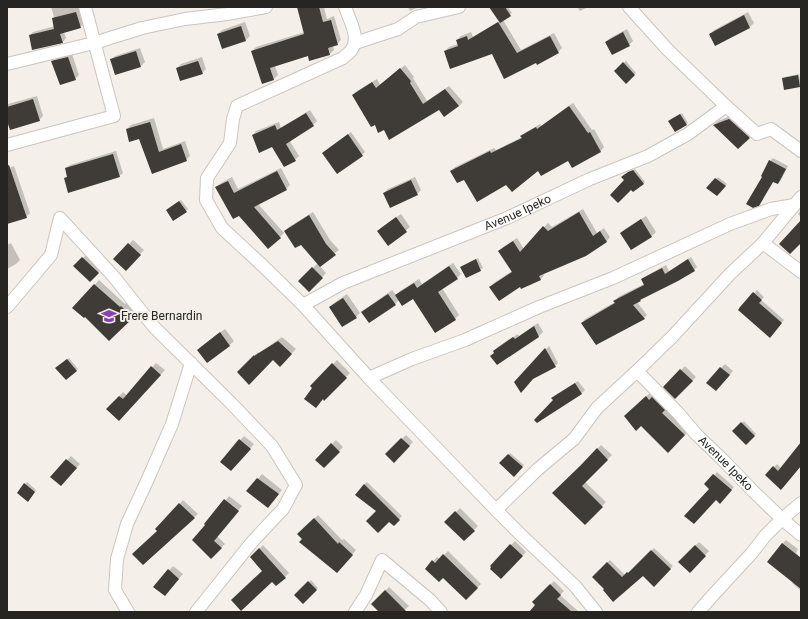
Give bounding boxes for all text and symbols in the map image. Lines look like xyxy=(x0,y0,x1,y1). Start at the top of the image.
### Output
street label: Avenue Ipeko xyxy=(482,191,553,233)
school or university icon: Frere Bernardin xyxy=(100,307,118,325)
place label: Frere Bernardin xyxy=(121,309,202,323)
street label: Avenue Ipeko xyxy=(695,433,756,494)

